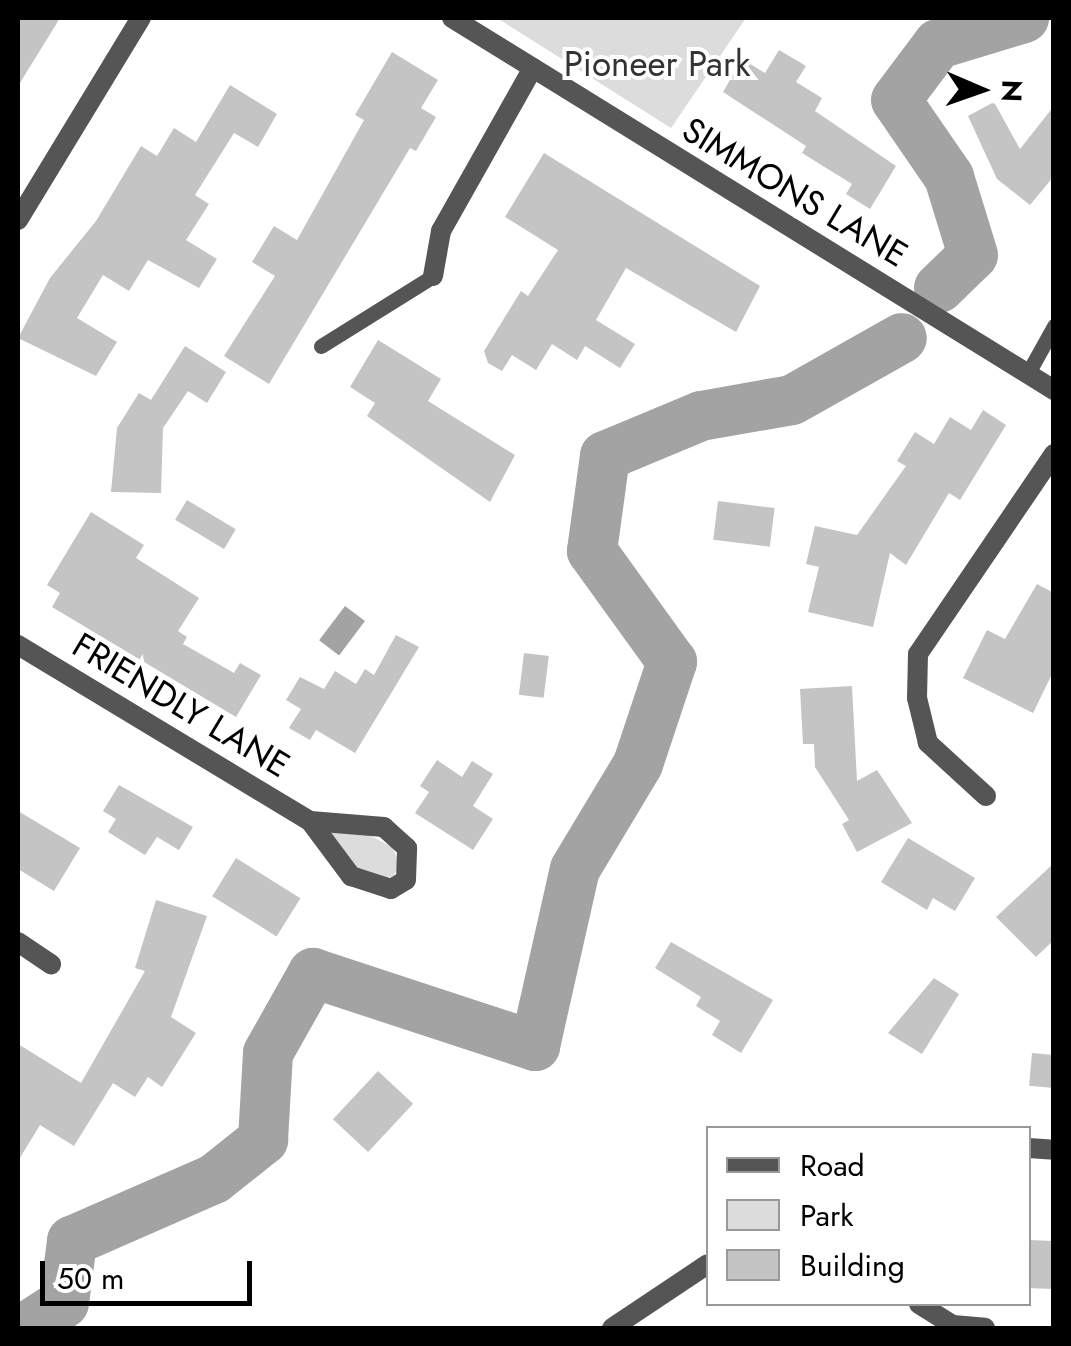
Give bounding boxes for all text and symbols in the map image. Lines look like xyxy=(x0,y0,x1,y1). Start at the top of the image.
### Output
north arrow xyxy=(931,40,1031,140)
park label: Pioneer Park xyxy=(564,43,750,85)
text: N xyxy=(991,79,1032,103)
street label: SIMMONS LANE xyxy=(675,108,915,276)
street label: FRIENDLY LANE xyxy=(65,624,297,786)
legend xyxy=(706,1126,1031,1306)
text: Road xyxy=(800,1144,865,1187)
text: Park xyxy=(800,1194,853,1237)
scale bar xyxy=(45,1241,258,1303)
text: Building xyxy=(800,1244,905,1287)
text: 50 m xyxy=(57,1257,124,1300)

